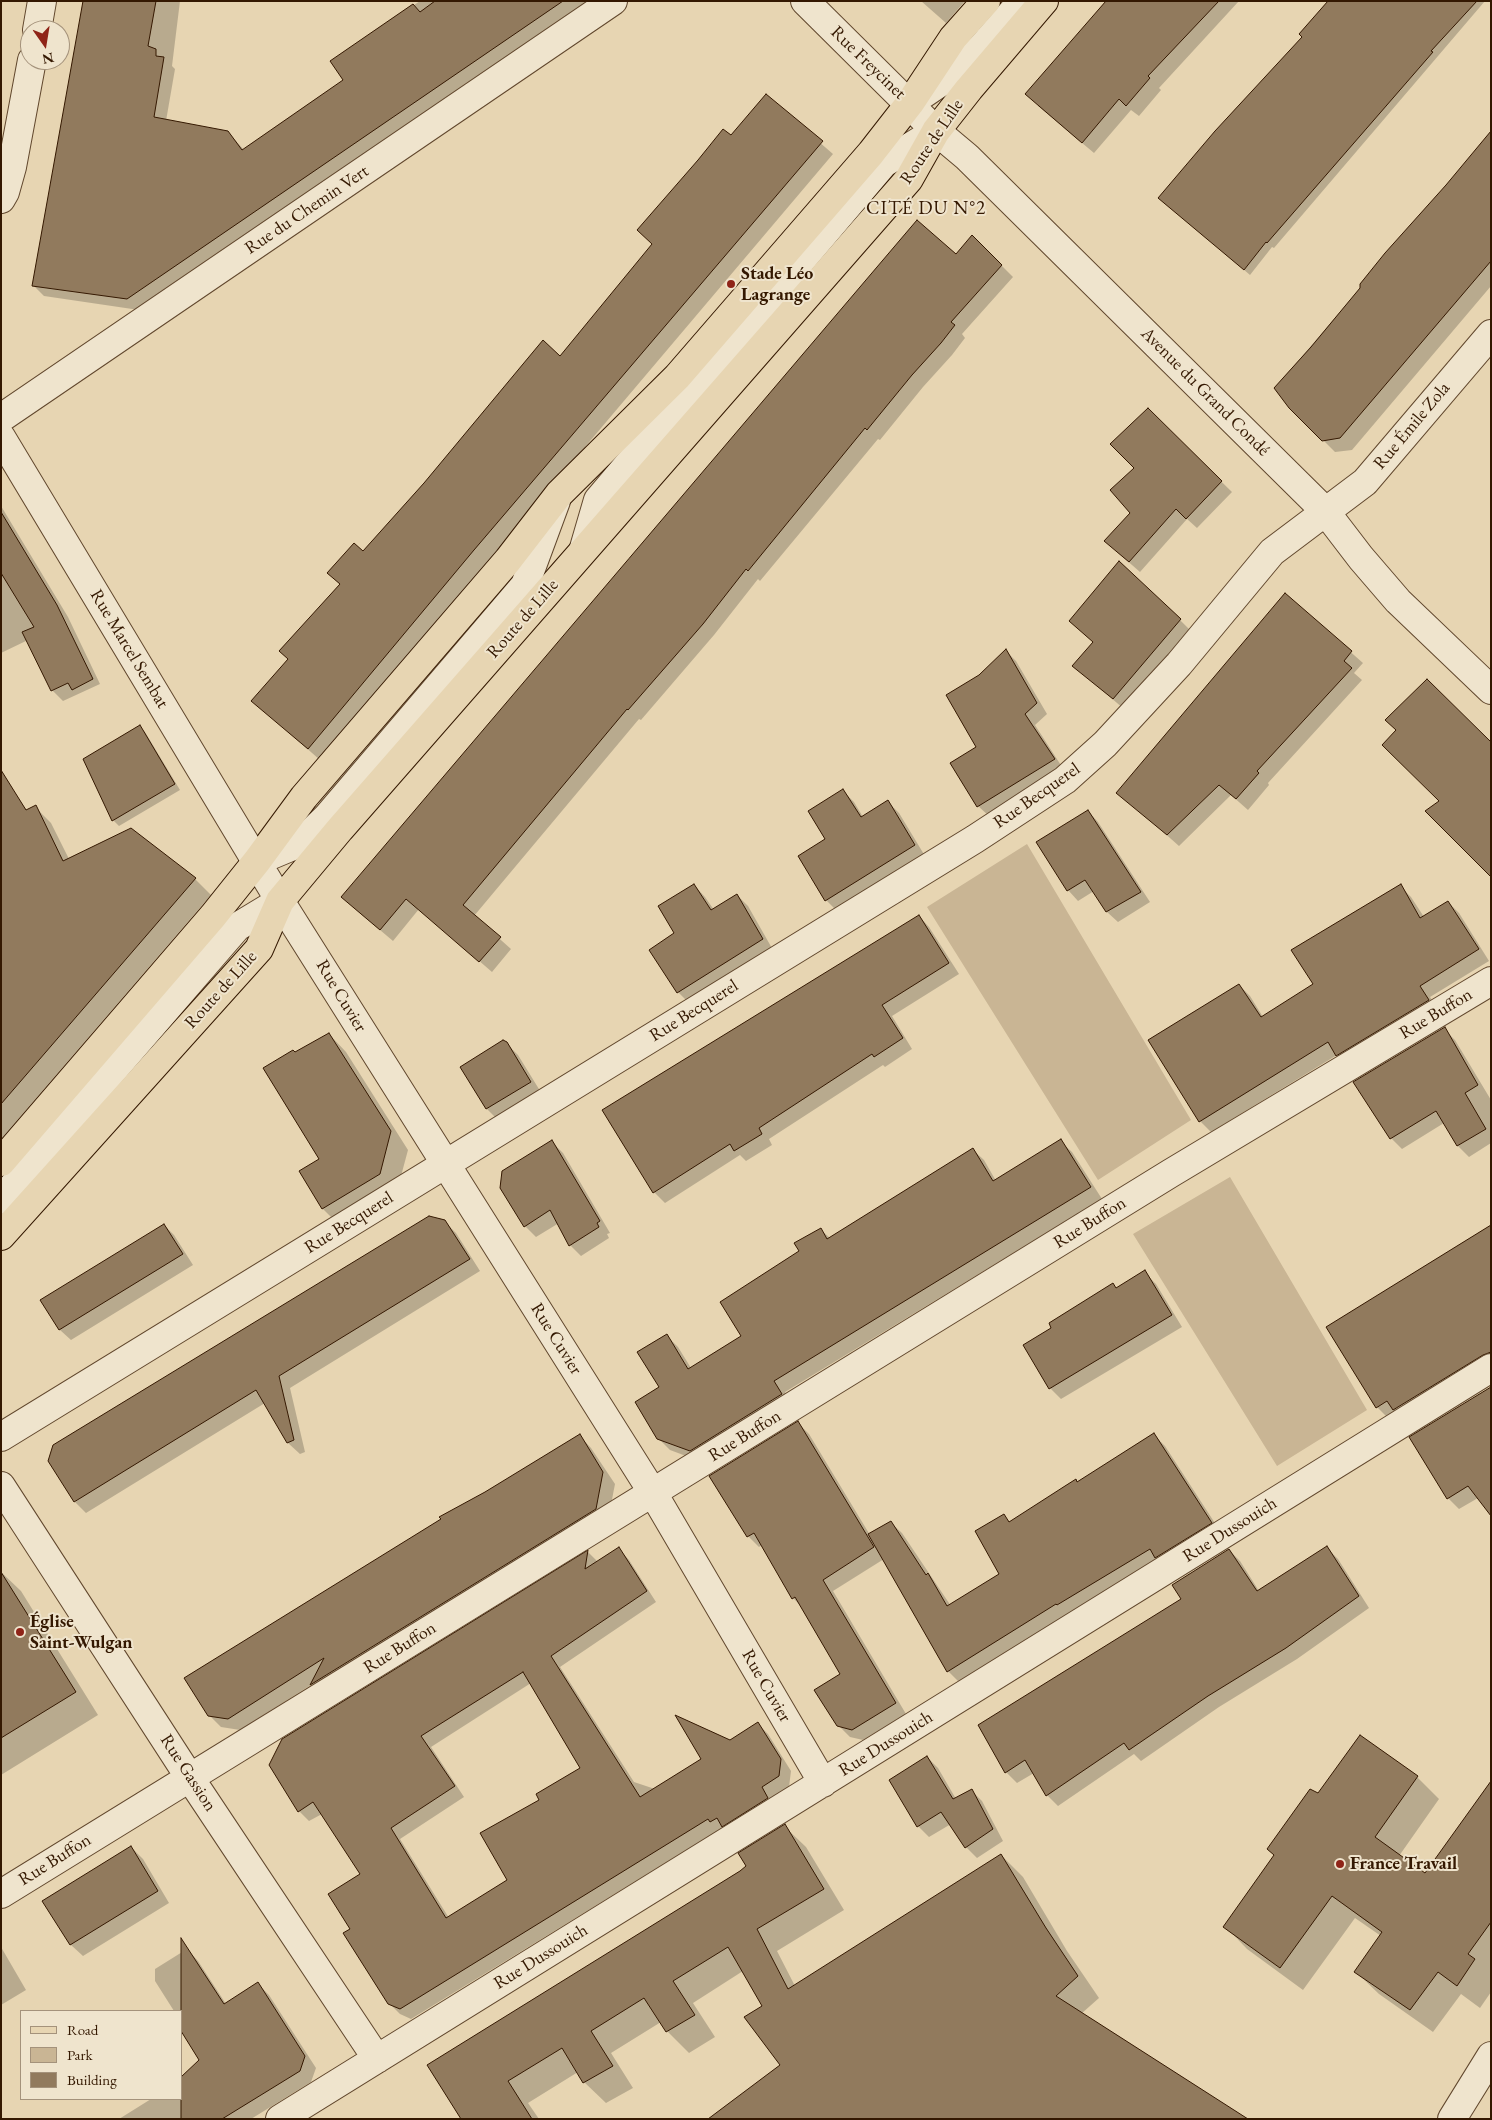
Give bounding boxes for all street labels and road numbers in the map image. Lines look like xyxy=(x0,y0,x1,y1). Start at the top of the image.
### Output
street label: Rue Freycinet xyxy=(826,22,910,104)
street label: Route de Lille xyxy=(896,95,968,189)
street label: Rue du Chemin Vert xyxy=(241,161,373,259)
street label: Avenue du Grand Condé xyxy=(1136,323,1274,461)
street label: Rue Émile Zola xyxy=(1369,378,1455,474)
street label: Route de Lille xyxy=(483,575,563,663)
street label: Rue Marcel Sembat xyxy=(85,586,173,712)
street label: Rue Becquerel xyxy=(990,758,1084,834)
street label: Route de Lille xyxy=(180,946,262,1034)
street label: Rue Cuvier xyxy=(311,956,371,1036)
street label: Rue Becquerel xyxy=(646,975,742,1047)
street label: Rue Buffon xyxy=(1396,984,1476,1044)
street label: Rue Becquerel xyxy=(301,1187,397,1259)
street label: Rue Buffon xyxy=(1050,1192,1130,1254)
street label: Rue Cuvier xyxy=(526,1299,586,1379)
street label: Rue Buffon xyxy=(705,1405,785,1467)
street label: Rue Dussouich xyxy=(1179,1492,1281,1568)
street label: Rue Buffon xyxy=(360,1617,440,1679)
street label: Rue Cuvier xyxy=(737,1646,795,1726)
street label: Rue Dussouich xyxy=(835,1706,937,1782)
street label: Rue Gassion xyxy=(155,1730,221,1816)
street label: Rue Buffon xyxy=(15,1829,95,1891)
street label: Rue Dussouich xyxy=(490,1919,592,1995)

